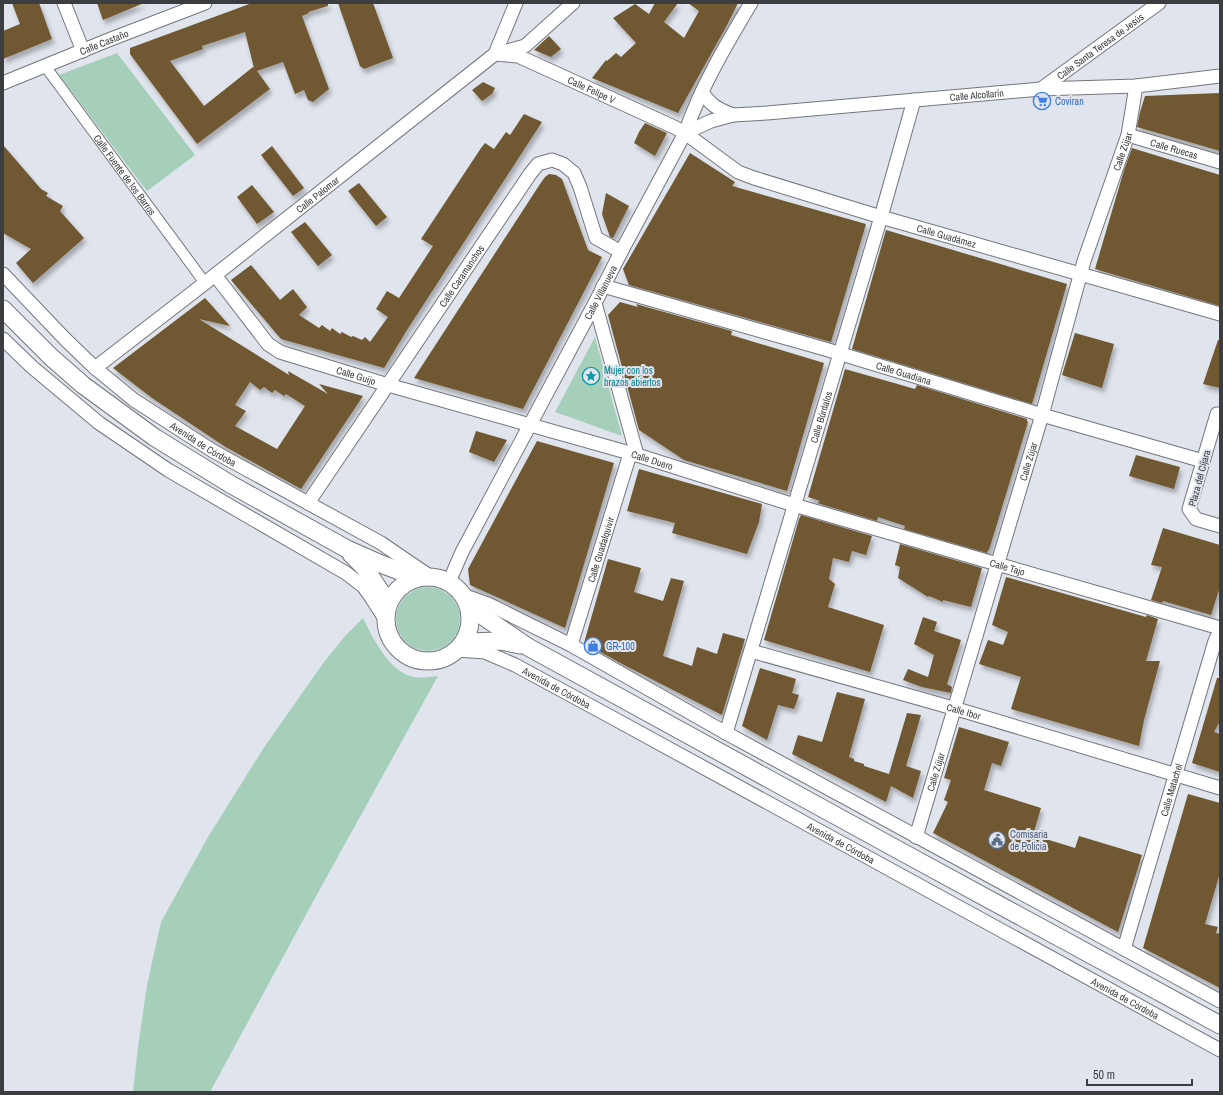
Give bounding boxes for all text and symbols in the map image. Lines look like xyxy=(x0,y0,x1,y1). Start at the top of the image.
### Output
street label: Calle Santa Teresa de Jesús xyxy=(1054,10,1146,82)
street label: Calle Castaño xyxy=(78,27,131,58)
street label: Calle Felipe V xyxy=(565,73,618,107)
street label: Calle Alcollarín xyxy=(949,86,1004,104)
supermarket icon: Coviran xyxy=(1032,91,1052,111)
place label: Coviran xyxy=(1055,95,1084,108)
street label: Calle Zújar xyxy=(1110,131,1135,173)
street label: Calle Fuente de los Barros xyxy=(91,132,159,218)
street label: Calle Ruecas xyxy=(1149,136,1199,162)
street label: Calle Palomar xyxy=(293,174,342,216)
street label: Calle Guadámez xyxy=(915,222,978,251)
street label: Calle Caramanchos xyxy=(436,243,487,310)
street label: Calle Villanueva xyxy=(581,263,620,322)
street label: Calle Guadiana xyxy=(874,359,933,388)
street label: Calle Guijo xyxy=(335,364,378,388)
place label: Mujer con los brazos abiertos xyxy=(604,364,661,389)
place icon: Mujer con los brazos abiertos xyxy=(581,366,601,386)
street label: Calle Búrdalos xyxy=(808,390,835,445)
street label: Avenida de Córdoba xyxy=(167,419,239,470)
street label: Calle Zújar xyxy=(1017,440,1041,482)
street label: Calle Duero xyxy=(630,448,675,473)
street label: Plaza del Cíjara xyxy=(1186,448,1213,508)
street label: Calle Guadalquivir xyxy=(585,515,617,584)
street label: Calle Tajo xyxy=(988,556,1027,579)
shop icon: GR-100 xyxy=(583,636,603,656)
place label: GR-100 xyxy=(606,640,635,653)
street label: Avenida de Córdoba xyxy=(519,664,593,712)
street label: Calle Ibor xyxy=(945,701,982,723)
street label: Calle Zújar xyxy=(924,751,948,793)
street label: Calle Matachel xyxy=(1158,762,1185,818)
street label: Avenida de Córdoba xyxy=(804,819,877,867)
place label: Comisaria de Policia xyxy=(1010,828,1048,853)
public building icon: Comisaria de Policia xyxy=(987,830,1007,850)
street label: Avenida de Córdoba xyxy=(1088,974,1161,1023)
scale bar xyxy=(1087,1061,1192,1087)
text: 50 m xyxy=(1093,1067,1115,1083)

